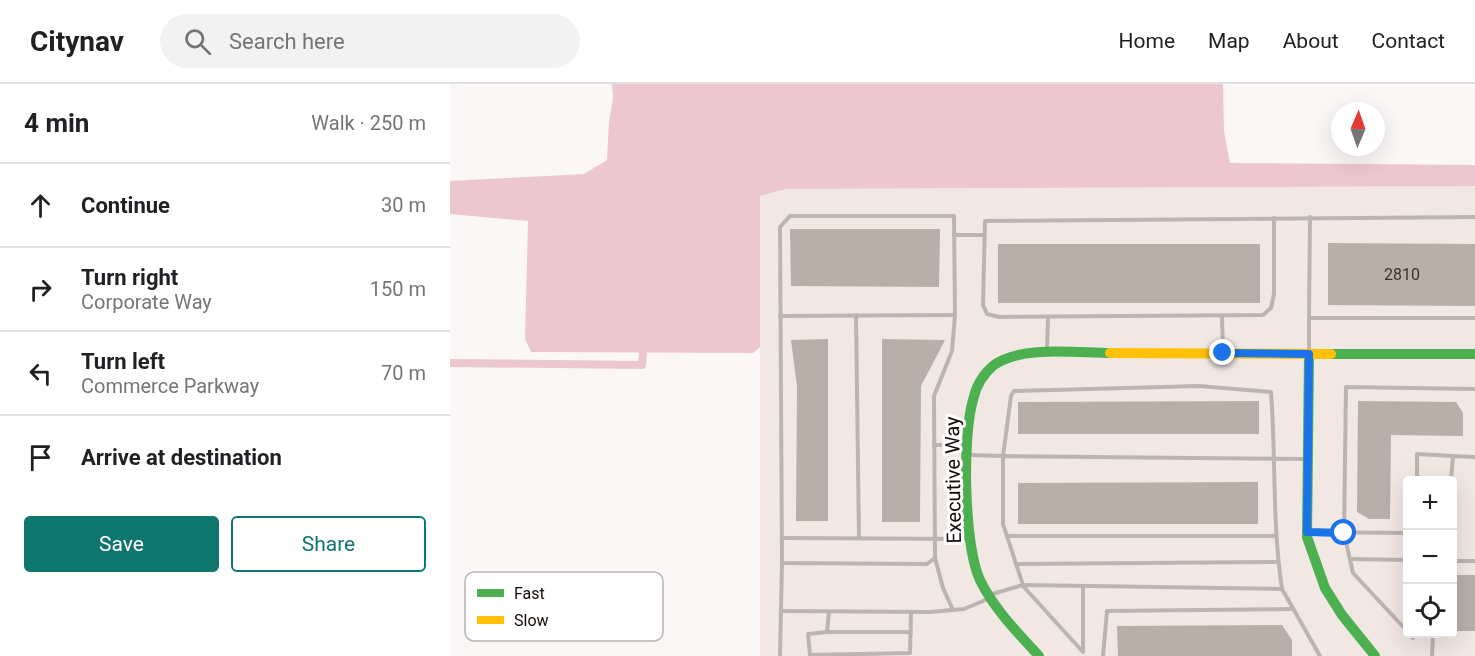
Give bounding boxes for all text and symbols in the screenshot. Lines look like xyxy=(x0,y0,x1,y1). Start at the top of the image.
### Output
search box xyxy=(160,14,580,68)
text: Citynav xyxy=(30,25,124,58)
icon: search xyxy=(181,25,214,58)
text: Search here xyxy=(229,29,345,54)
text: Home xyxy=(1119,29,1175,53)
text: Map xyxy=(1208,29,1250,53)
text: About xyxy=(1283,29,1339,53)
text: Contact xyxy=(1372,29,1445,53)
north arrow xyxy=(1331,102,1385,156)
text: 4 min xyxy=(24,108,89,138)
text: Walk · 250 m xyxy=(311,111,426,135)
icon: ahead xyxy=(24,189,57,222)
text: Continue xyxy=(81,193,170,218)
text: 30 m xyxy=(381,193,426,217)
text: Turn right xyxy=(81,265,178,290)
house number: 2810 xyxy=(1384,265,1420,284)
icon: right xyxy=(24,273,57,306)
text: 150 m xyxy=(370,277,426,301)
text: Corporate Way xyxy=(81,290,212,314)
route end xyxy=(1209,339,1235,365)
text: Turn left xyxy=(81,349,165,374)
icon: left xyxy=(24,357,57,390)
text: 70 m xyxy=(381,361,426,385)
text: Commerce Parkway xyxy=(81,374,259,398)
street label: Executive Way xyxy=(940,416,966,544)
icon: arrive xyxy=(24,441,57,474)
text: Arrive at destination xyxy=(81,445,282,470)
map controls xyxy=(1403,476,1457,638)
button: + xyxy=(1403,476,1457,530)
button: Save xyxy=(24,516,219,572)
button: Share xyxy=(231,516,426,572)
route start xyxy=(1330,519,1356,545)
button: − xyxy=(1403,530,1457,584)
legend xyxy=(465,572,663,641)
text: Fast xyxy=(514,584,545,603)
button: locate xyxy=(1403,584,1457,638)
text: Slow xyxy=(514,611,549,630)

